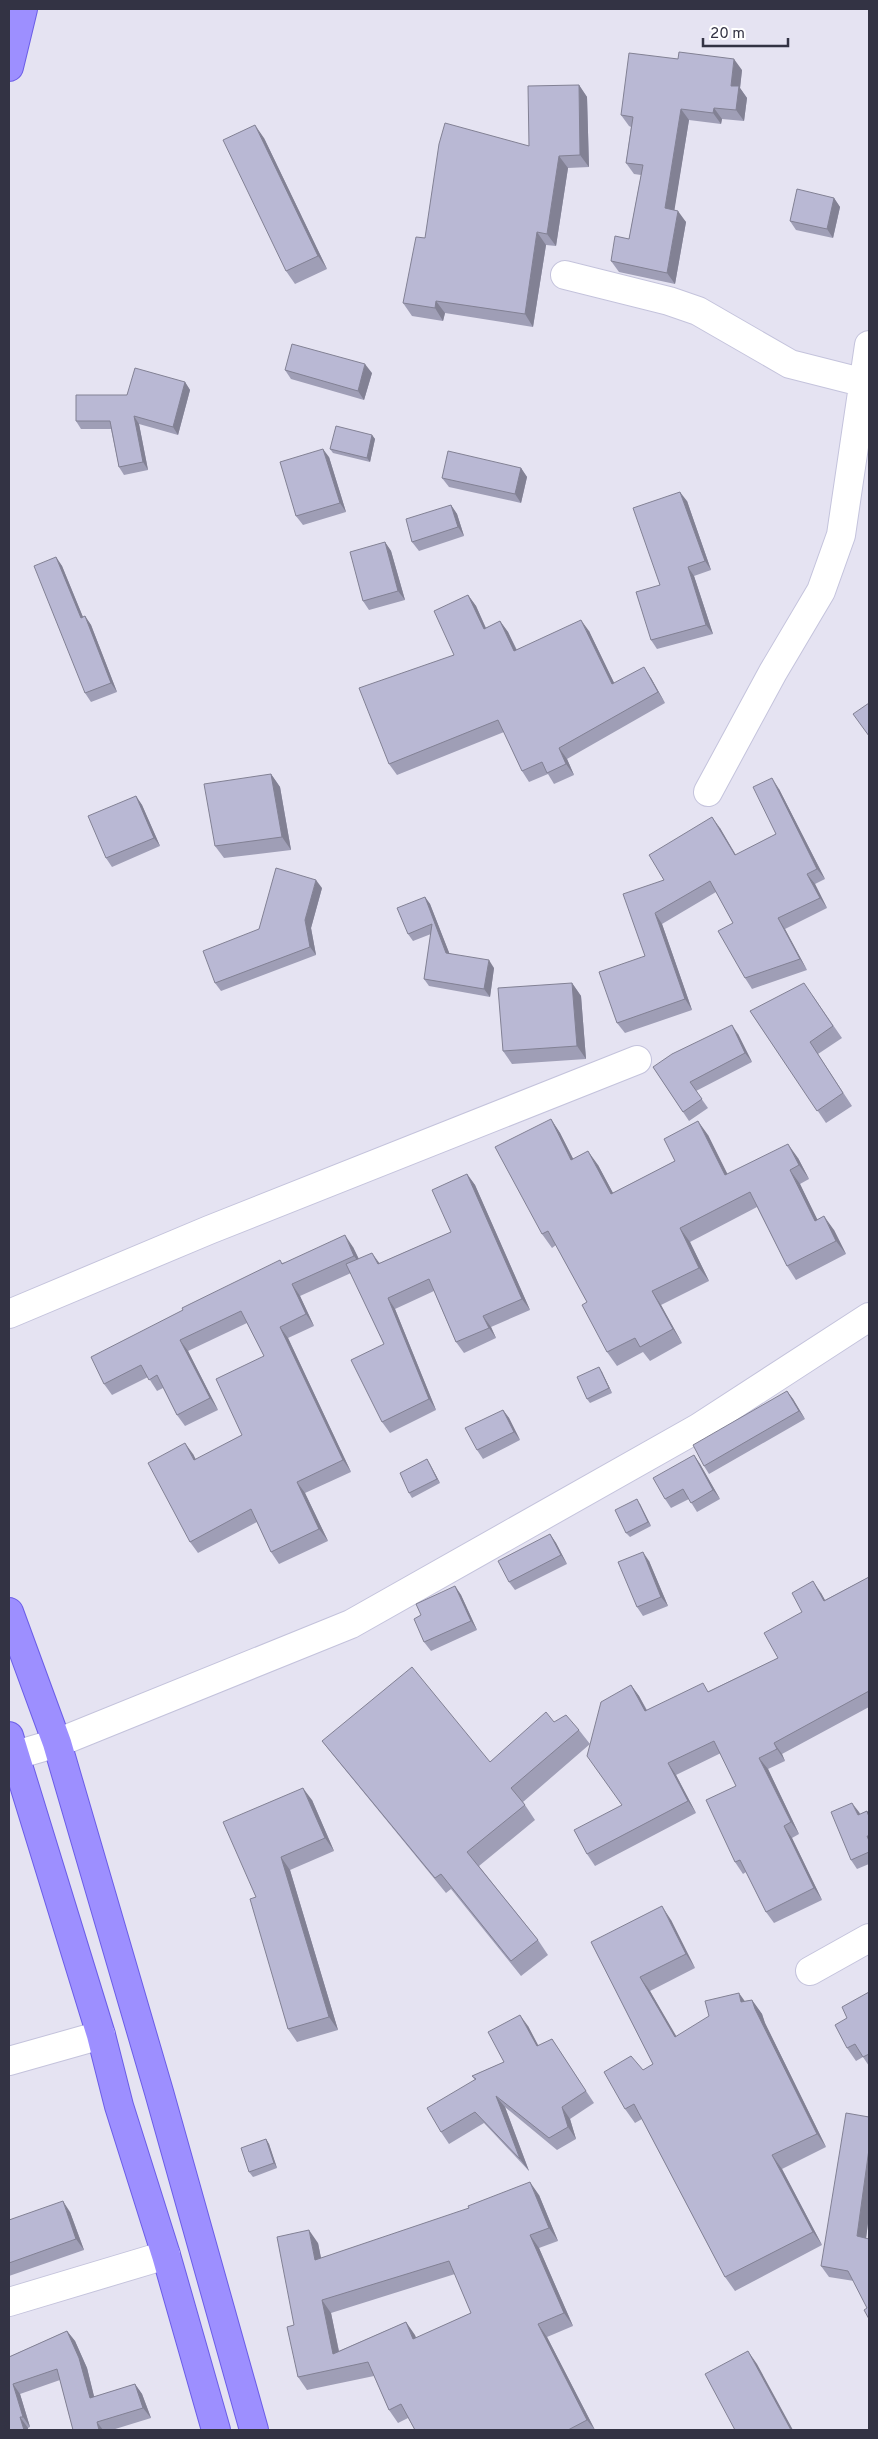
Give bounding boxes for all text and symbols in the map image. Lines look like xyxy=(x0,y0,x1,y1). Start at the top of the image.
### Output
scale bar xyxy=(703,15,788,47)
text: 20 m xyxy=(710,25,745,44)

